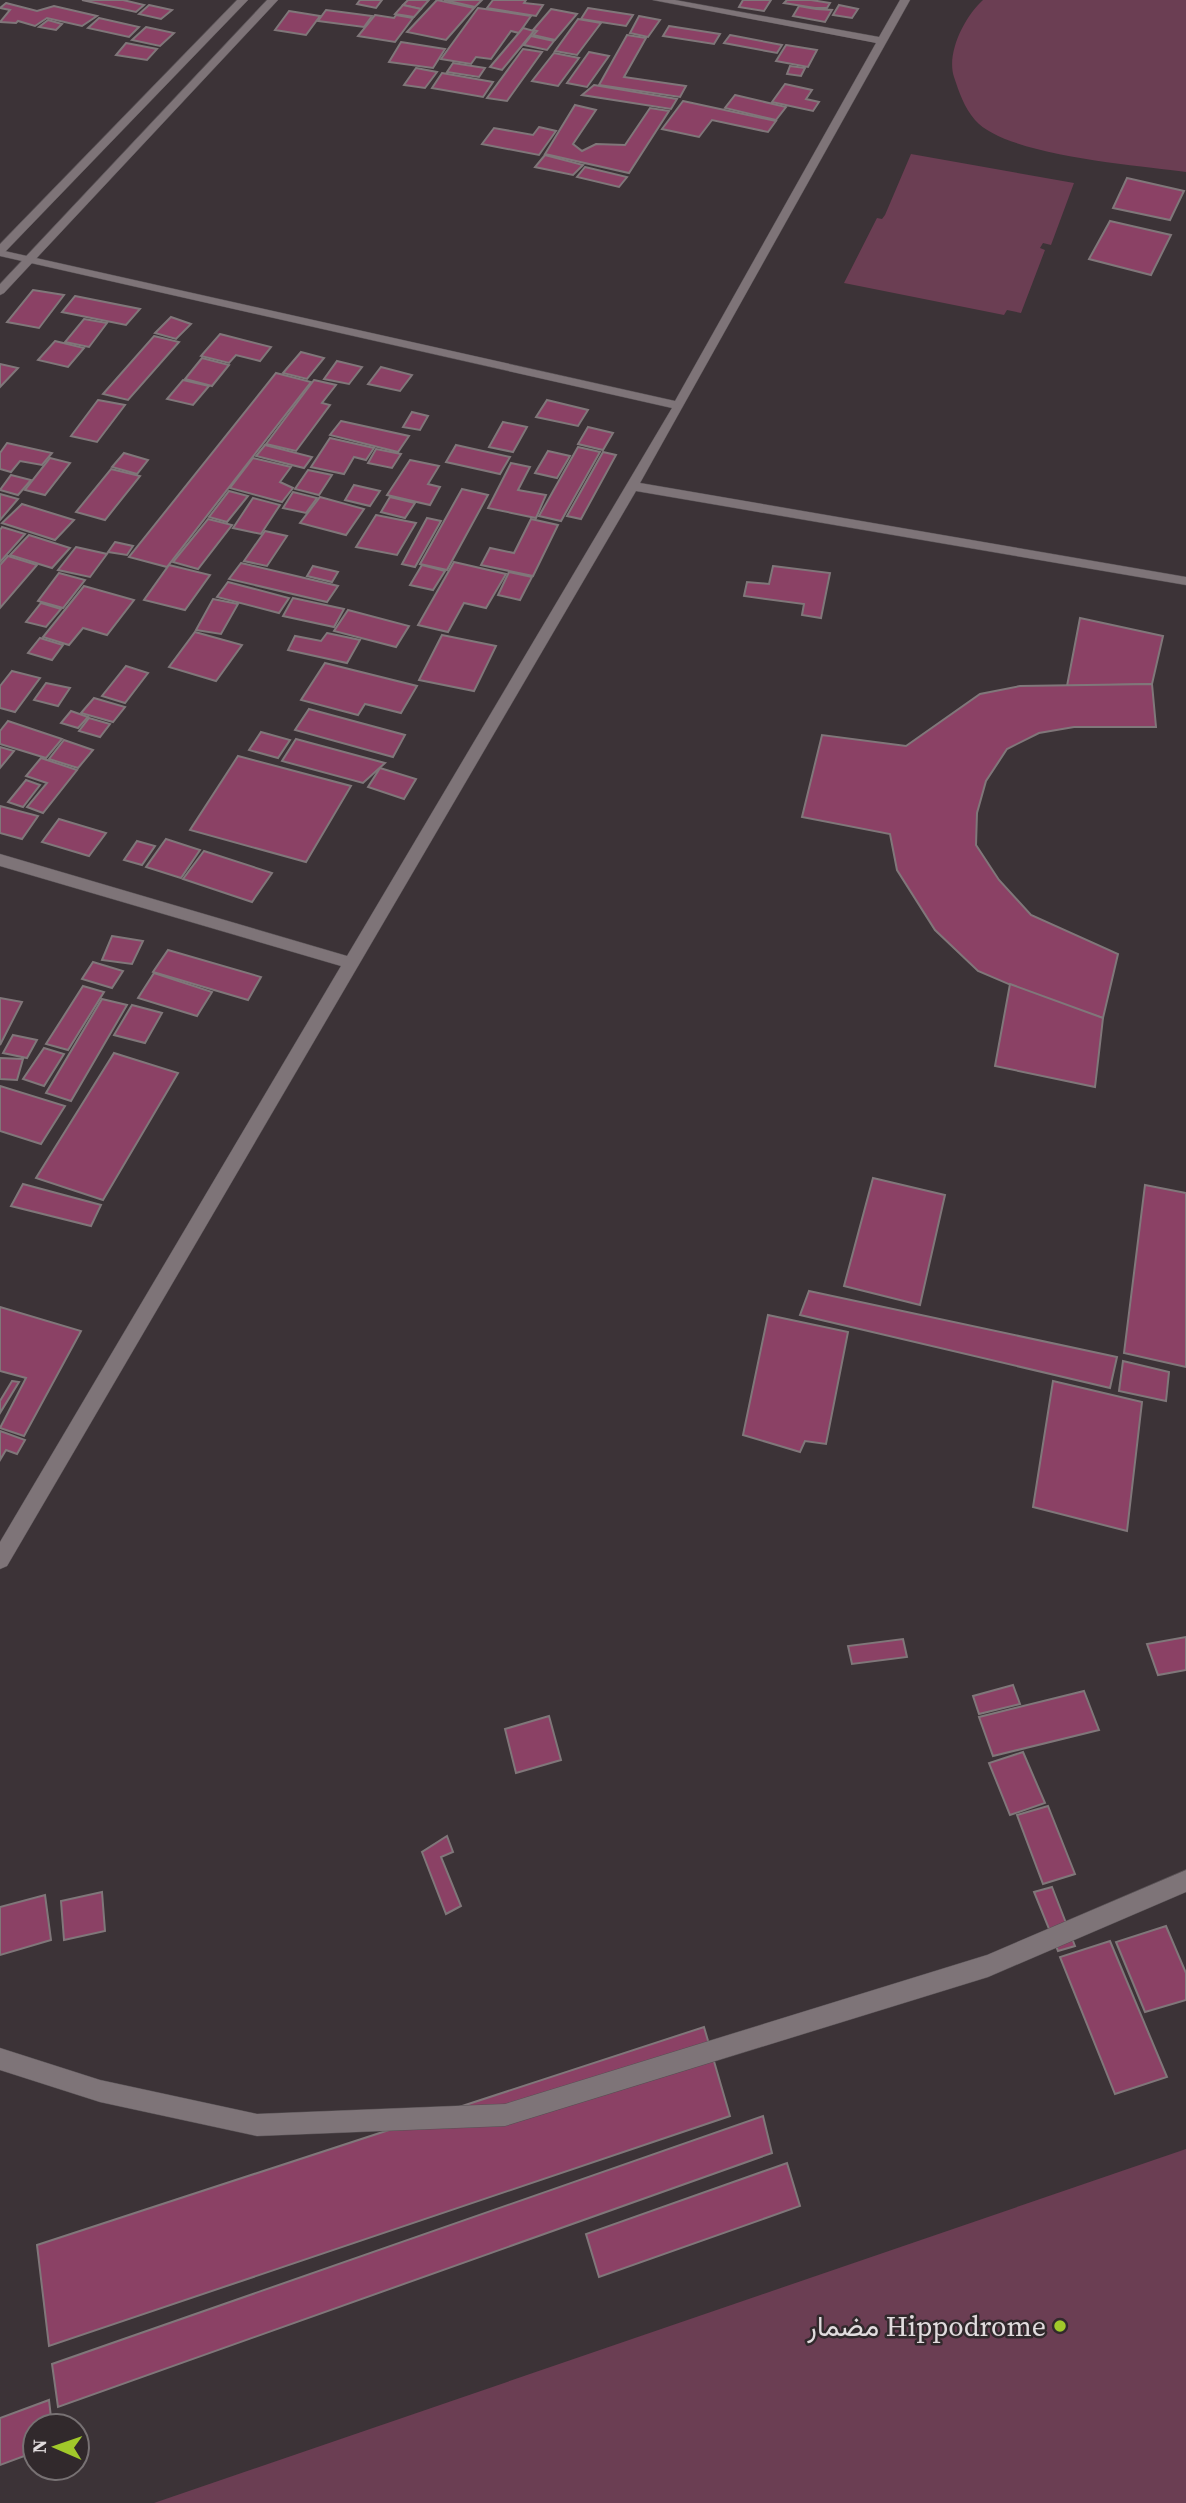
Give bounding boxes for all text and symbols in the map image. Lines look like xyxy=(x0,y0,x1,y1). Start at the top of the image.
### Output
place label: مضمار Hippodrome xyxy=(806,2307,1046,2345)
marker: مضمار Hippodrome xyxy=(1052,2318,1068,2334)
north arrow xyxy=(21,2412,91,2482)
text: N xyxy=(26,2439,52,2454)

